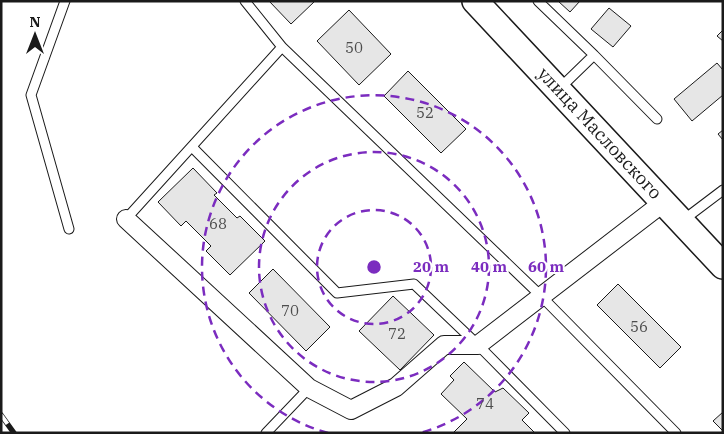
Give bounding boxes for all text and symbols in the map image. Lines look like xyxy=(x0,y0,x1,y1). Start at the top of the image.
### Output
north arrow xyxy=(10,10,60,60)
text: N xyxy=(29,13,41,31)
house number: 50 xyxy=(345,38,363,57)
street label: улица Масловского xyxy=(533,62,667,204)
house number: 52 xyxy=(416,103,434,122)
house number: 68 xyxy=(209,214,227,233)
text: 20 m xyxy=(413,257,449,276)
text: 40 m xyxy=(471,257,507,276)
text: 60 m xyxy=(528,257,564,276)
centre of rings xyxy=(365,258,383,276)
house number: 70 xyxy=(281,301,299,320)
house number: 56 xyxy=(630,317,648,336)
house number: 72 xyxy=(388,324,406,343)
house number: 74 xyxy=(476,394,494,413)

